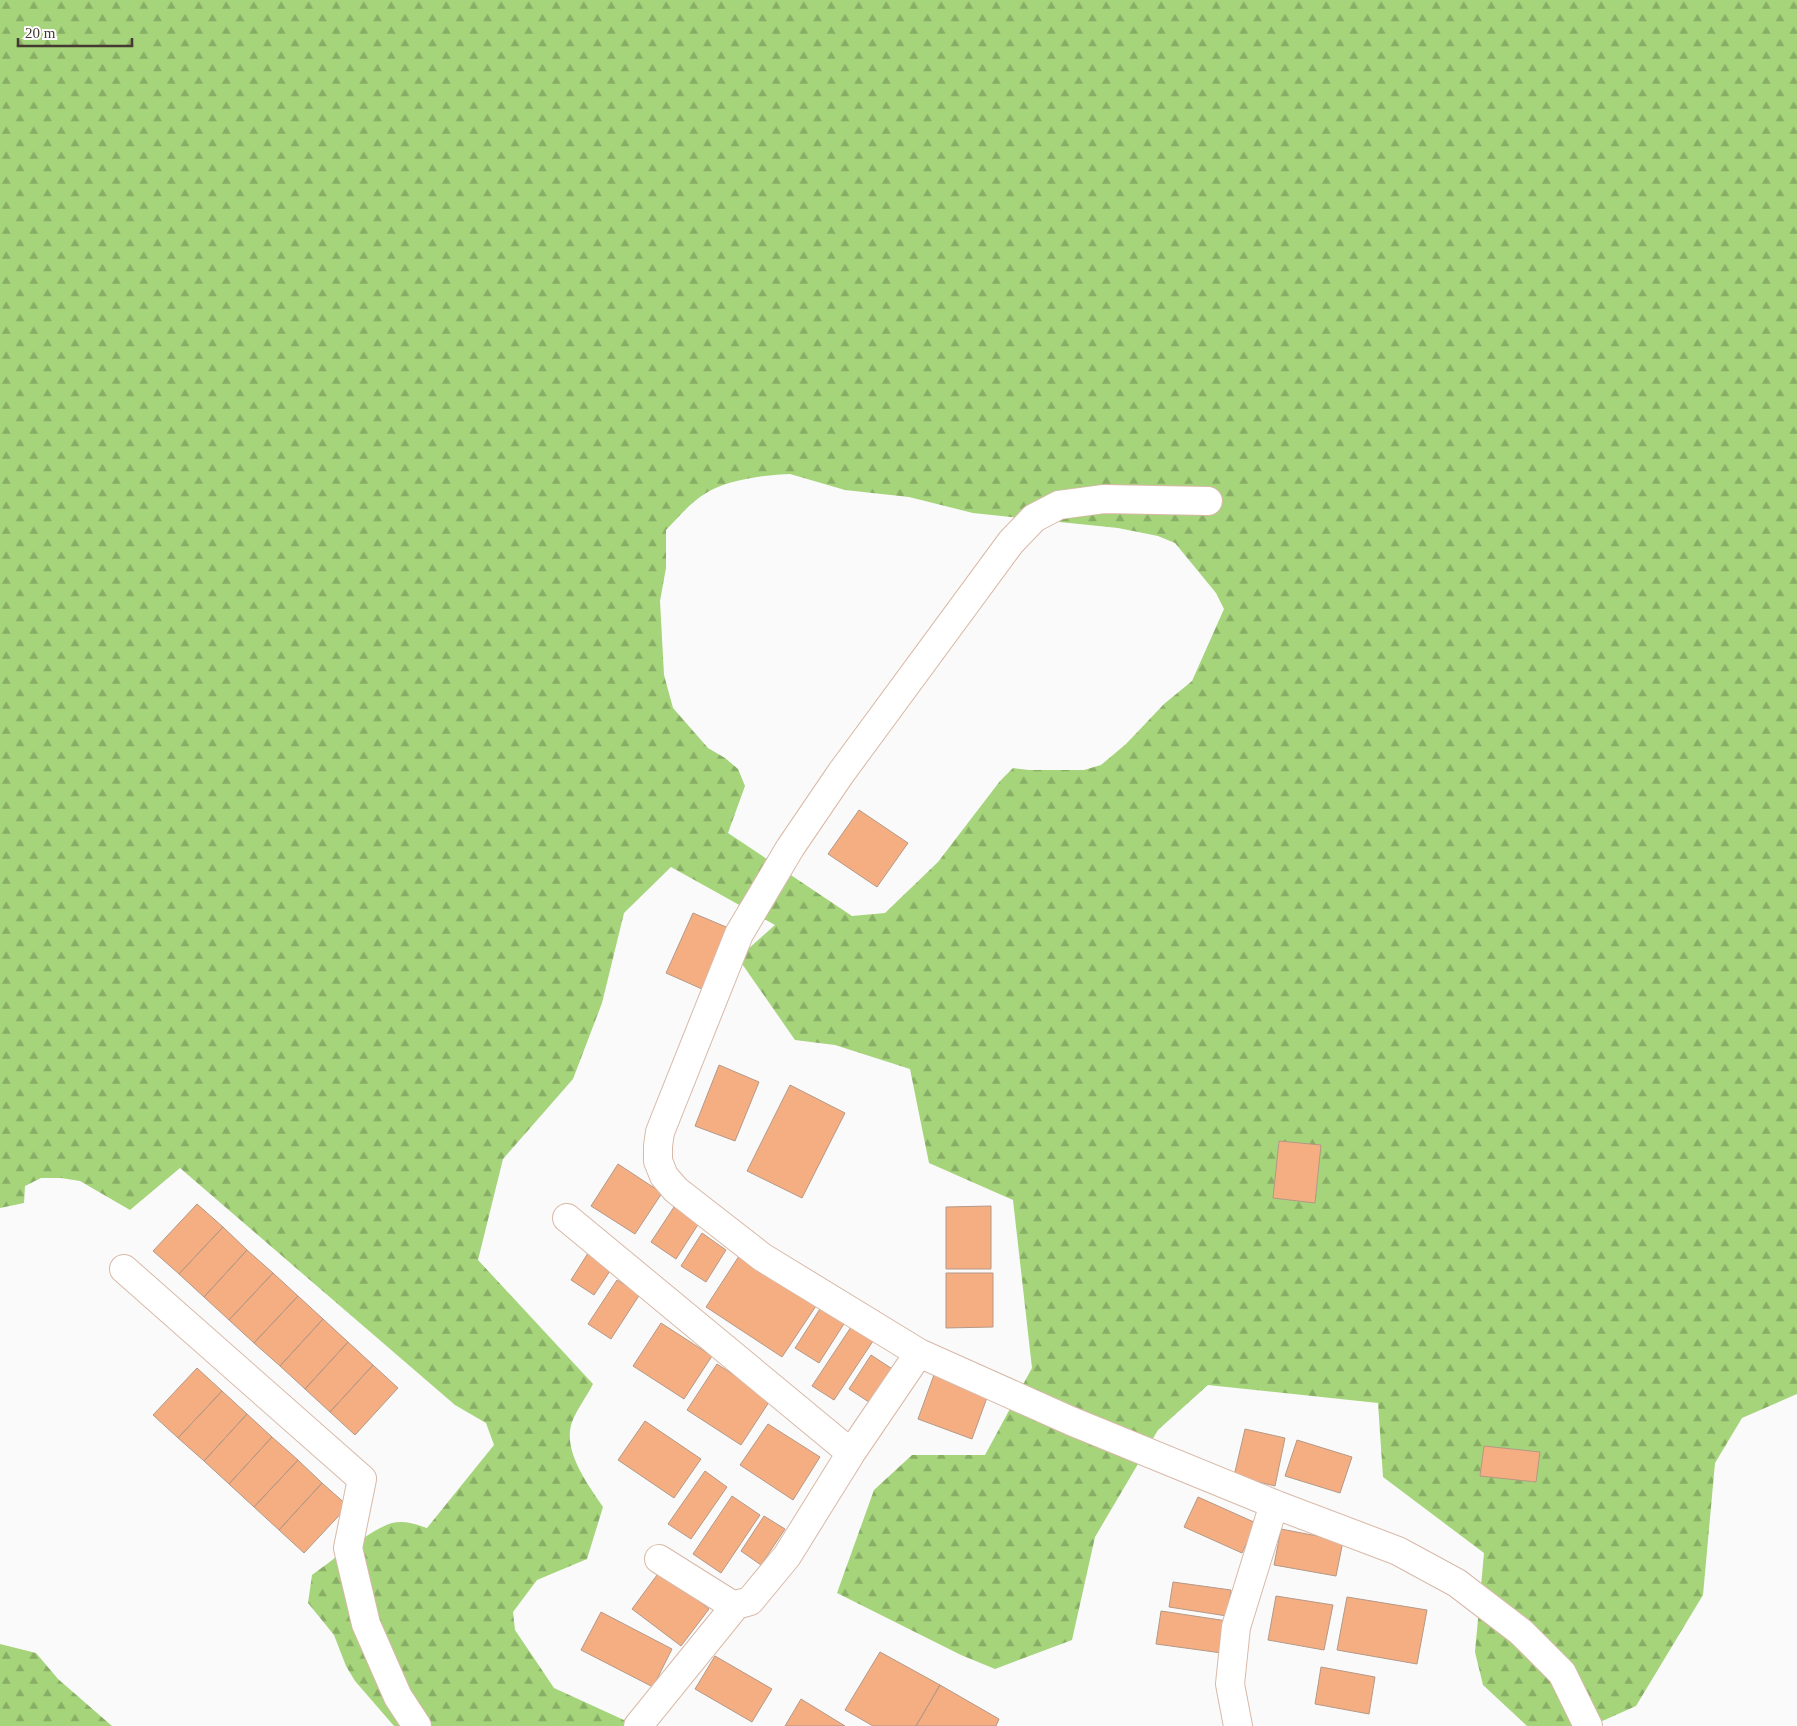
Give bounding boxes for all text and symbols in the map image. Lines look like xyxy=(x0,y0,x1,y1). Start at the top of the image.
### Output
scale bar xyxy=(18,15,131,47)
text: 20 m xyxy=(25,25,56,41)

